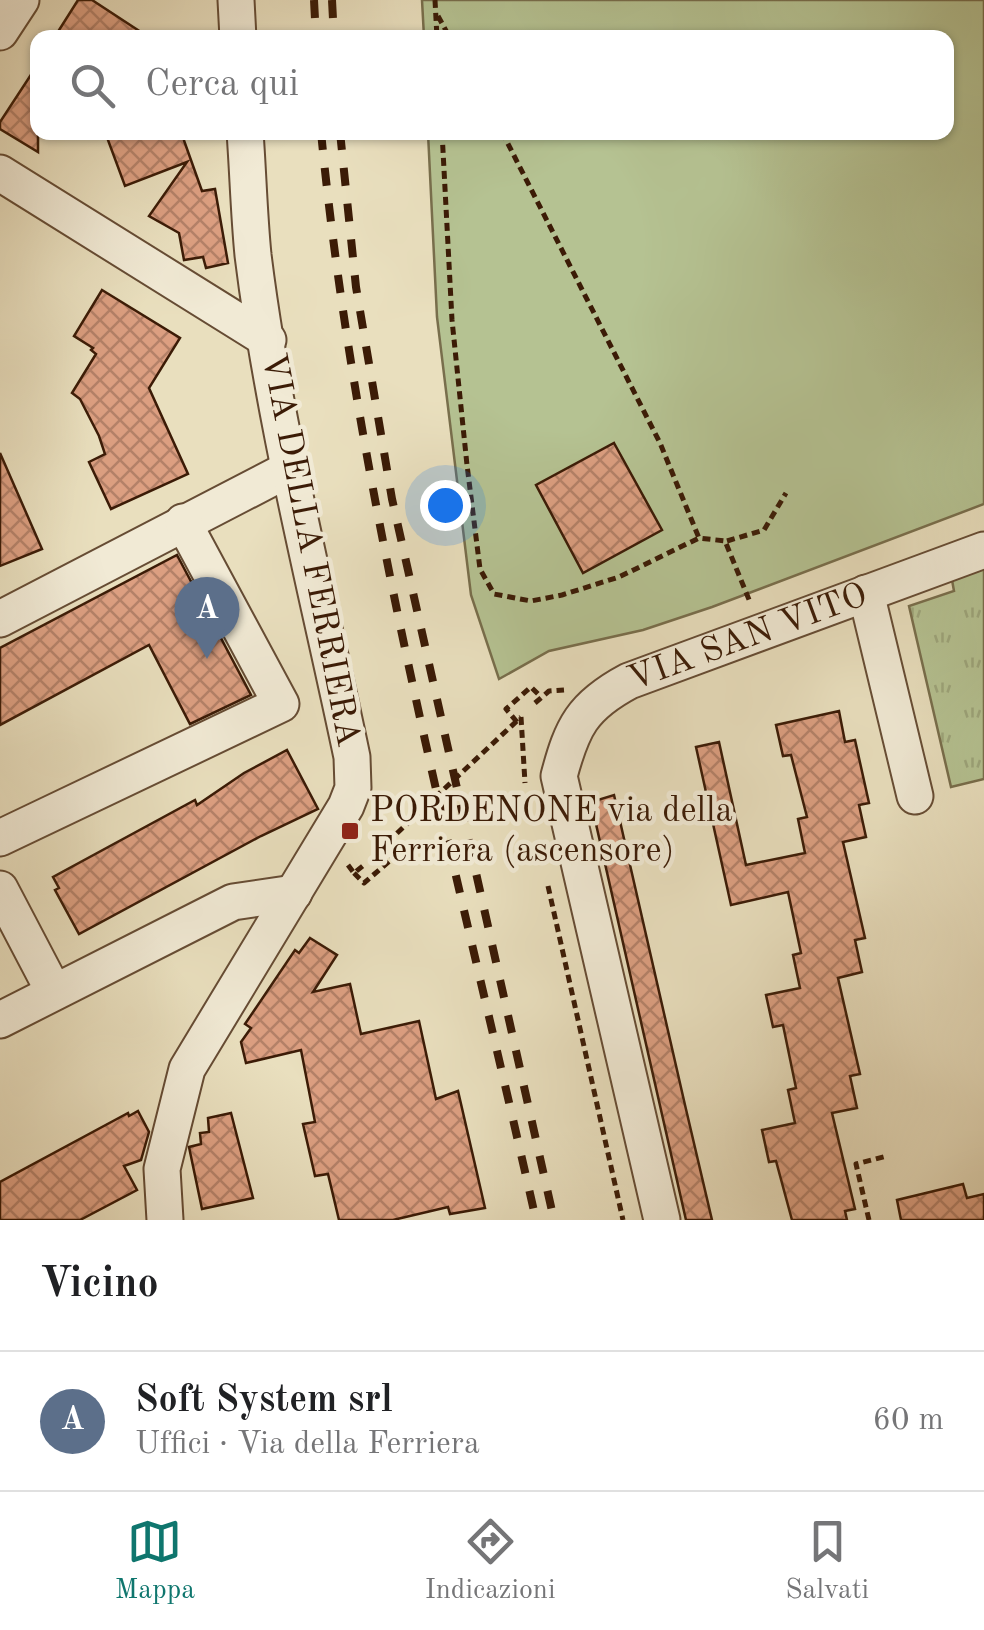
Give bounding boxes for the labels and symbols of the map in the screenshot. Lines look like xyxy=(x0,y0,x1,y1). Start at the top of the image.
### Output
street label: VIA DELLA FERRIERA xyxy=(255,350,365,750)
your location xyxy=(420,480,471,531)
pin: A xyxy=(174,576,240,659)
street label: VIA SAN VITO xyxy=(623,577,872,697)
place label: PORDENONE via della Ferriera (ascensore) xyxy=(370,794,733,869)
marker: PORDENONE via della Ferriera (ascensore) xyxy=(339,820,361,842)

